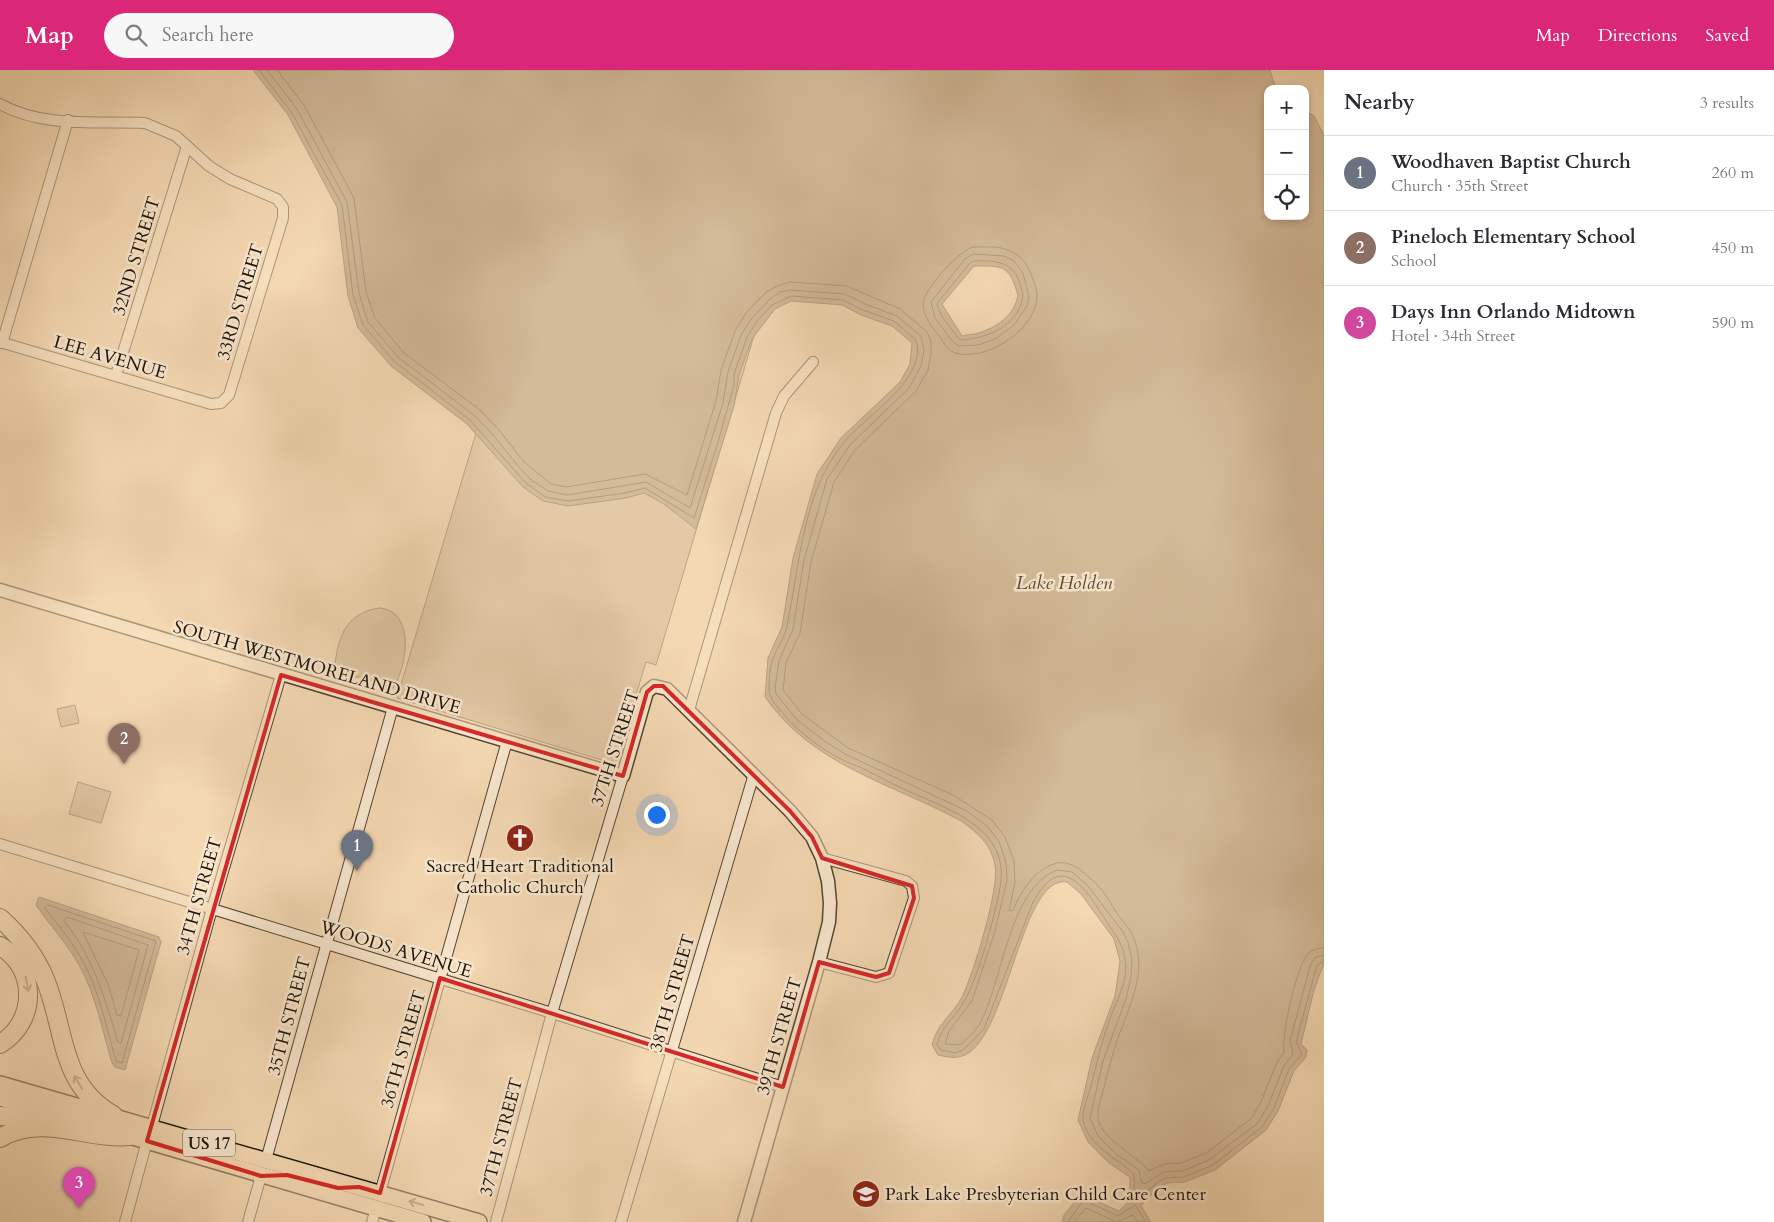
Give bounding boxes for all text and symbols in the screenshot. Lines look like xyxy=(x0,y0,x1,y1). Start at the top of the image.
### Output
search box xyxy=(104,13,454,58)
text: Map xyxy=(25,19,74,52)
icon: search xyxy=(122,21,150,49)
text: Search here xyxy=(162,22,254,48)
text: Map xyxy=(1536,23,1570,48)
text: Directions xyxy=(1598,23,1677,48)
text: Saved xyxy=(1705,23,1749,48)
map controls xyxy=(1264,85,1309,220)
button: + xyxy=(1264,85,1309,130)
text: Nearby xyxy=(1344,88,1415,117)
text: 3 results xyxy=(1700,92,1754,114)
button: − xyxy=(1264,130,1309,175)
text: Woodhaven Baptist Church xyxy=(1391,149,1631,175)
text: 1 xyxy=(1356,162,1364,184)
text: 260 m xyxy=(1712,162,1754,184)
button: locate xyxy=(1264,175,1309,220)
text: Church · 35th Street xyxy=(1391,175,1528,197)
street label: 32ND STREET xyxy=(106,193,166,319)
text: Pineloch Elementary School xyxy=(1391,224,1636,250)
text: 2 xyxy=(1356,237,1364,259)
text: 450 m xyxy=(1712,237,1754,259)
street label: 33RD STREET xyxy=(211,241,270,363)
text: School xyxy=(1391,250,1436,272)
text: Days Inn Orlando Midtown xyxy=(1391,299,1636,325)
text: 3 xyxy=(1356,312,1364,334)
text: 590 m xyxy=(1712,312,1754,334)
text: Hotel · 34th Street xyxy=(1391,325,1515,347)
street label: LEE AVENUE xyxy=(51,329,169,386)
water label: Lake Holden xyxy=(1016,570,1113,596)
street label: SOUTH WESTMORELAND DRIVE xyxy=(170,614,463,721)
street label: 37TH STREET xyxy=(585,686,646,810)
pin: 2 xyxy=(108,723,140,764)
your location xyxy=(644,802,670,828)
church icon: Sacred Heart Traditional Catholic Church xyxy=(505,823,535,853)
pin: 1 xyxy=(341,830,373,871)
street label: 34TH STREET xyxy=(171,834,228,958)
place label: Sacred Heart Traditional Catholic Church xyxy=(426,854,614,900)
street label: WOODS AVENUE xyxy=(316,914,475,984)
street label: 38TH STREET xyxy=(644,931,701,1055)
street label: 35TH STREET xyxy=(262,954,317,1078)
street label: 39TH STREET xyxy=(751,974,808,1098)
one-way arrow xyxy=(22,976,32,992)
street label: 36TH STREET xyxy=(375,987,432,1111)
street label: 37TH STREET xyxy=(474,1075,529,1199)
one-way arrow xyxy=(73,1076,83,1090)
road number: US 17 xyxy=(183,1130,235,1156)
pin: 3 xyxy=(63,1167,95,1208)
school or university icon: Park Lake Presbyterian Child Care Center xyxy=(851,1179,881,1209)
place label: Park Lake Presbyterian Child Care Center xyxy=(885,1182,1207,1207)
one-way arrow xyxy=(408,1198,424,1208)

